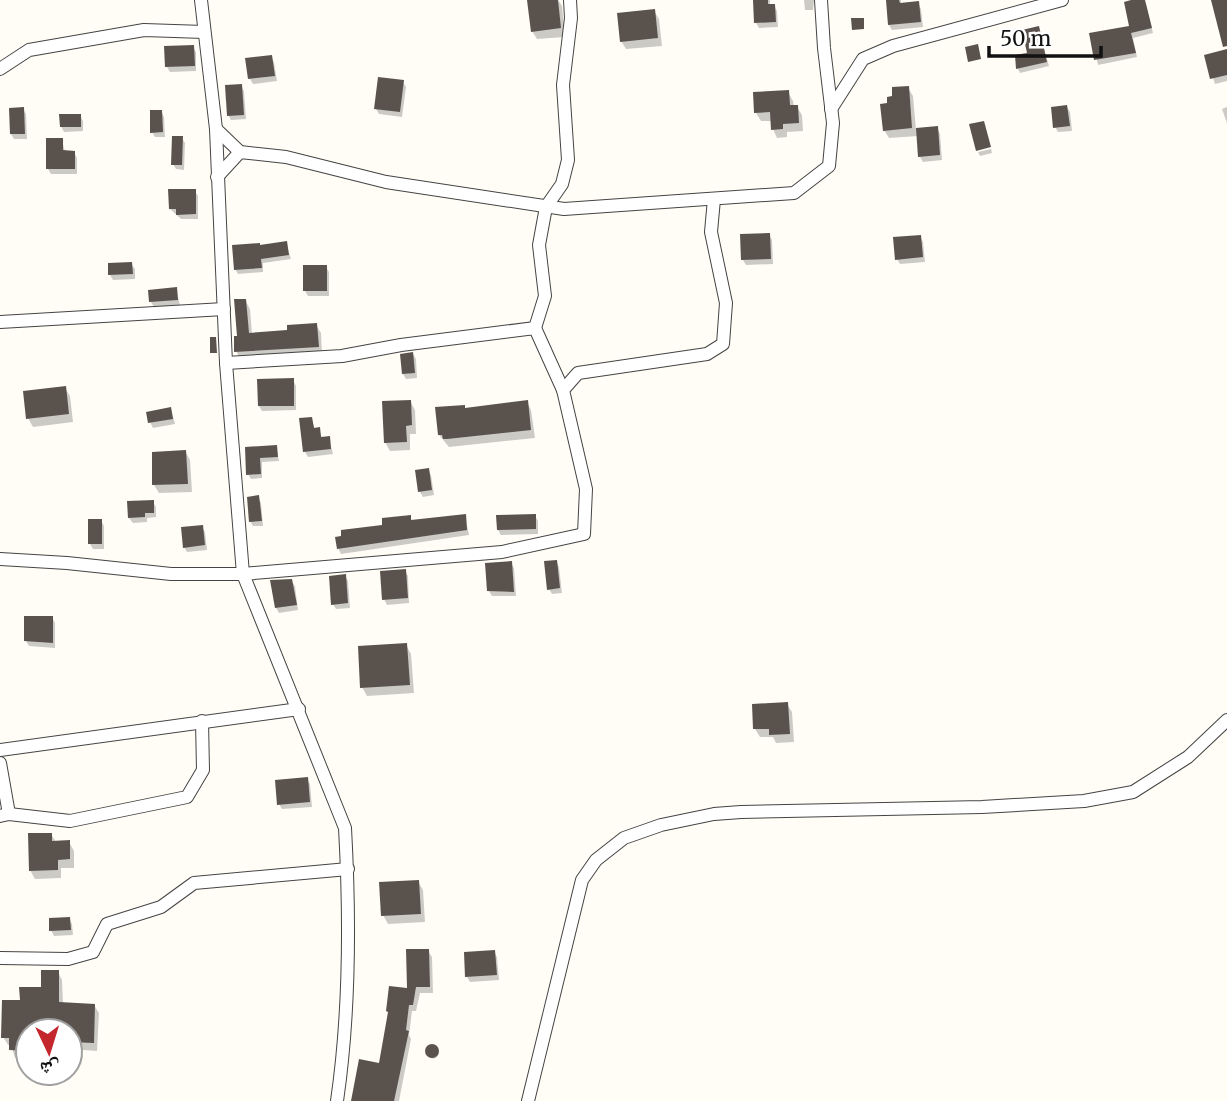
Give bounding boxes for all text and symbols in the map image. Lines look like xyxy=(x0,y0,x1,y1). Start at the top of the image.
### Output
scale bar xyxy=(989,14,1101,58)
text: 50 m xyxy=(1000,25,1051,52)
north arrow xyxy=(14,1017,84,1087)
text: ش xyxy=(39,1056,61,1082)

